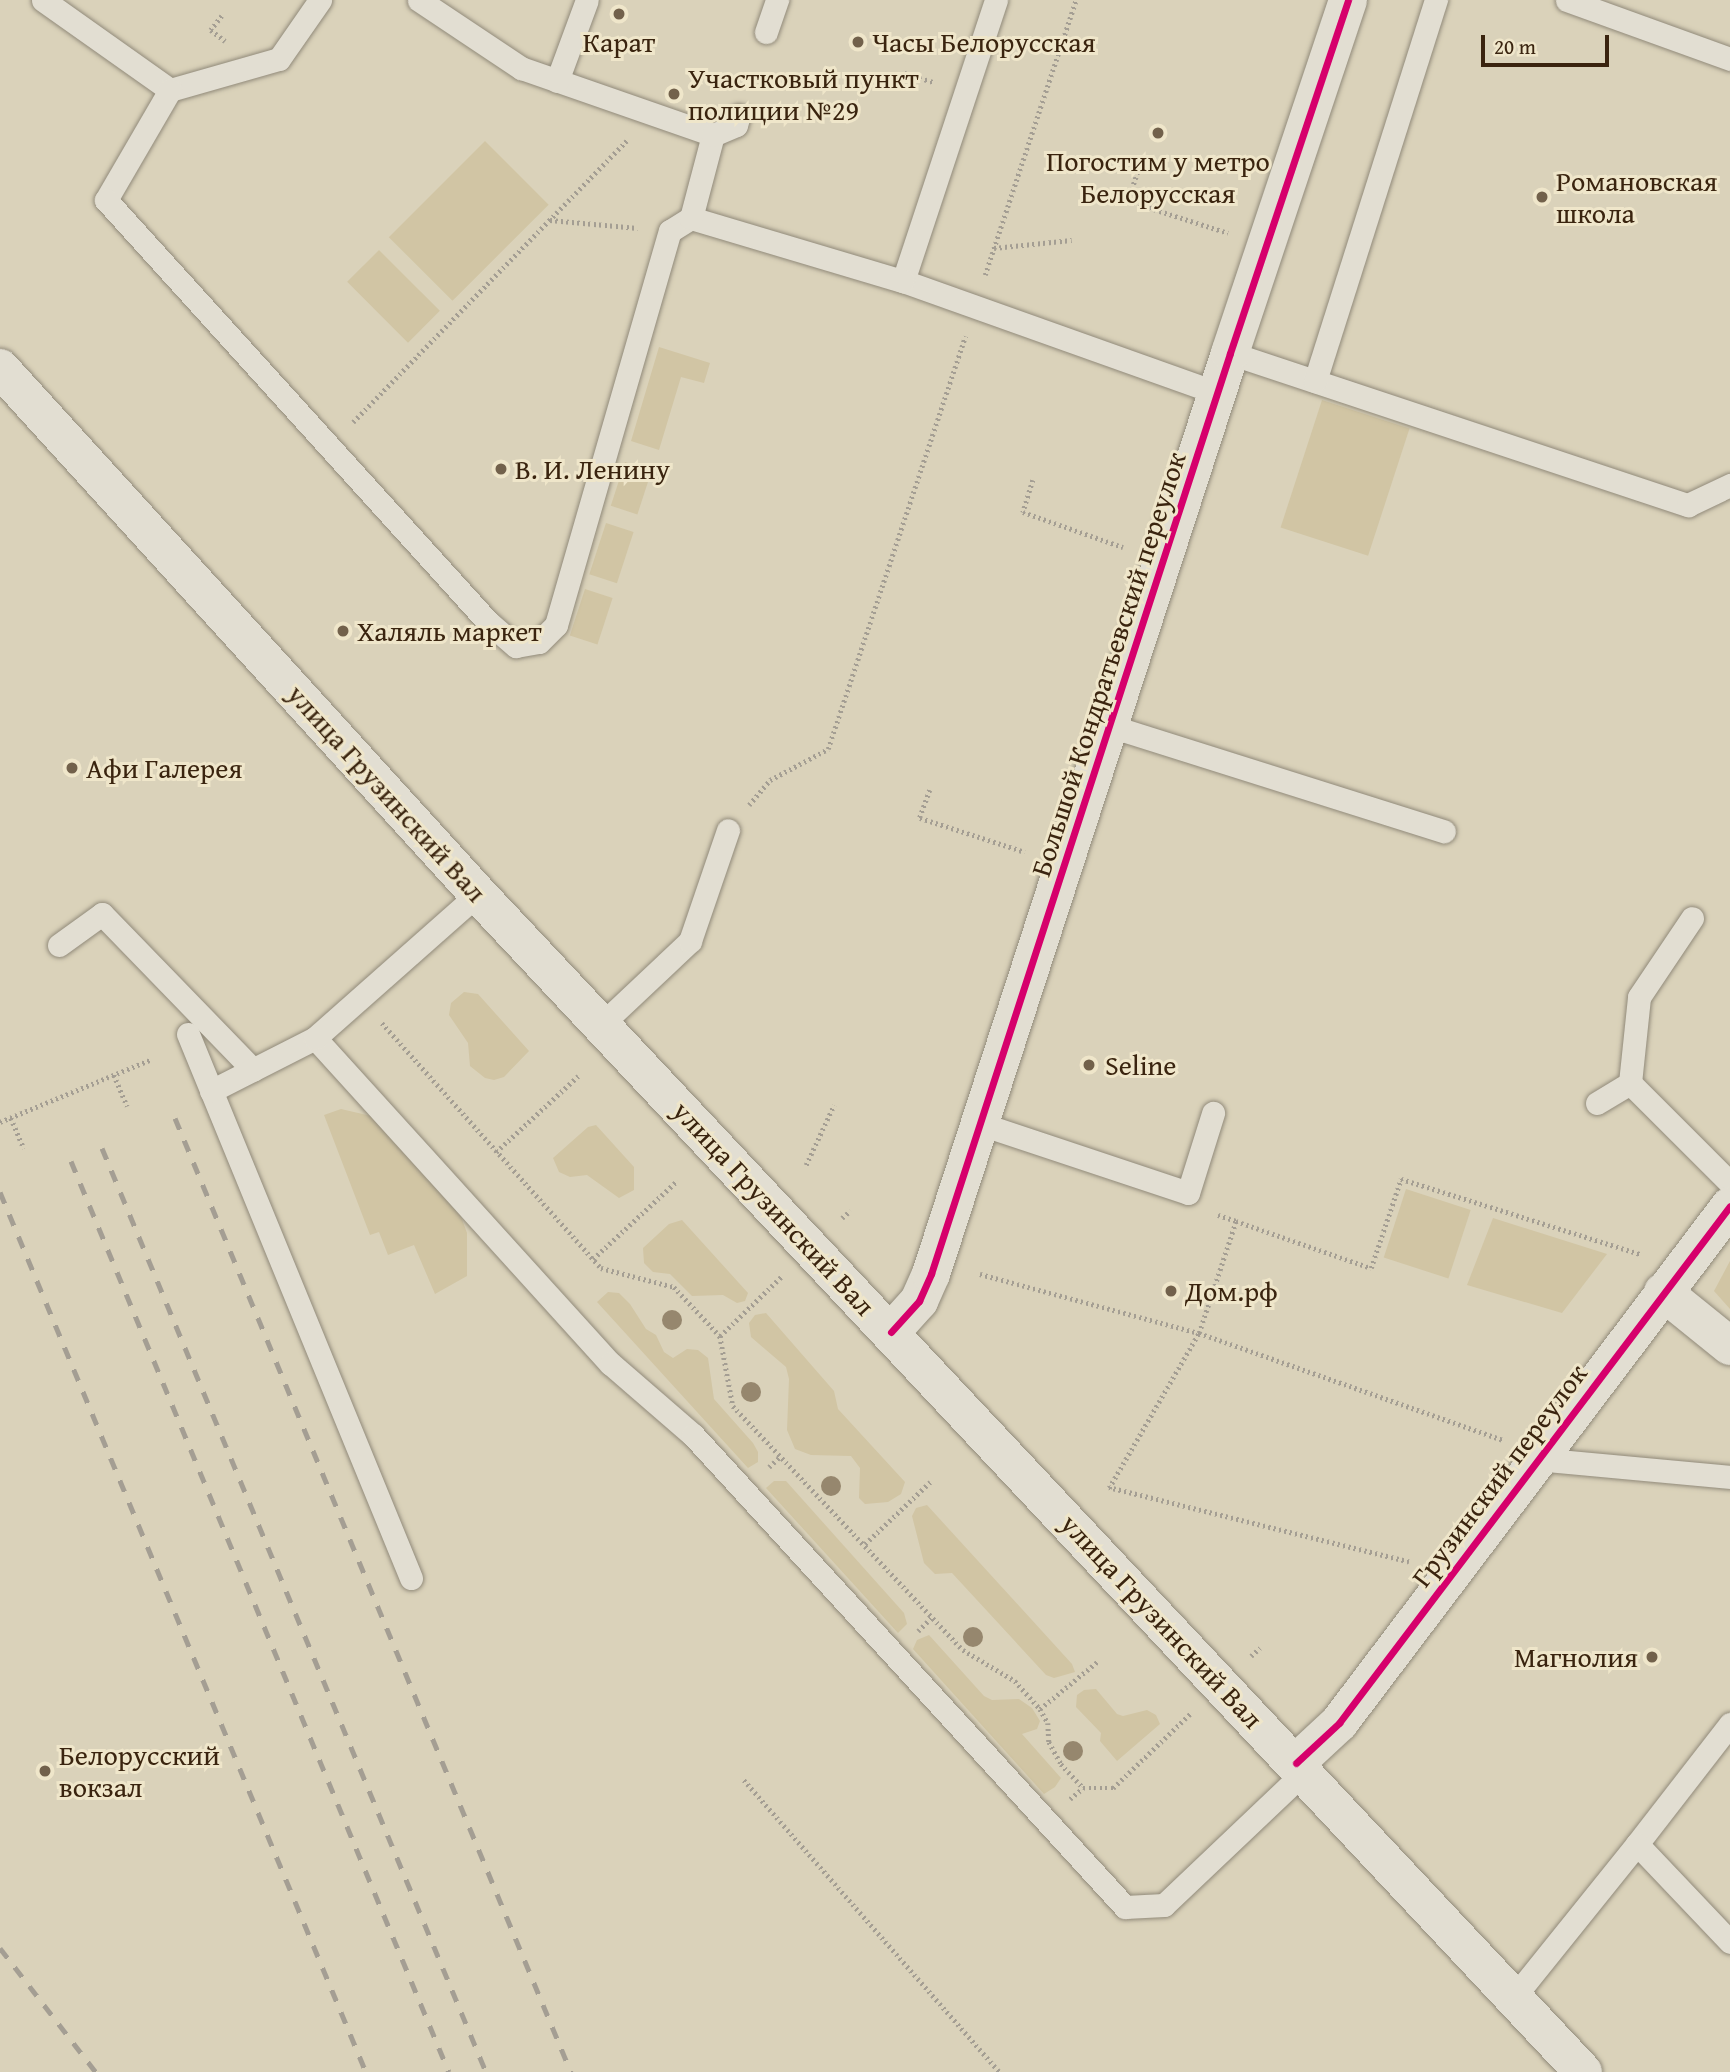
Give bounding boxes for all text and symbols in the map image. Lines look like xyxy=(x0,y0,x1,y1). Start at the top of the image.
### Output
marker: Карат xyxy=(611,6,627,22)
scale bar xyxy=(1485,21,1613,65)
place label: Карат xyxy=(583,25,655,59)
place label: Часы Белорусская xyxy=(872,25,1096,59)
text: 20 m xyxy=(1494,31,1536,62)
marker: Часы Белорусская xyxy=(850,34,866,50)
place label: Участковый пункт полиции №29 xyxy=(688,61,919,127)
marker: Участковый пункт полиции №29 xyxy=(666,86,682,102)
marker: Погостим у метро Белорусская xyxy=(1150,125,1166,141)
place label: Погостим у метро Белорусская xyxy=(1046,144,1270,210)
place label: Романовская школа xyxy=(1556,164,1717,230)
marker: Романовская школа xyxy=(1534,189,1550,205)
street label: Большой Кондратьевский переулок xyxy=(1023,448,1193,880)
place label: В. И. Ленину xyxy=(515,452,670,486)
marker: В. И. Ленину xyxy=(493,461,509,477)
place label: Халяль маркет xyxy=(357,614,542,648)
marker: Халяль маркет xyxy=(335,623,351,639)
street label: улица Грузинский Вал xyxy=(281,677,493,909)
place label: Афи Галерея xyxy=(86,751,242,785)
marker: Афи Галерея xyxy=(64,760,80,776)
place label: Seline xyxy=(1105,1048,1176,1082)
marker: Seline xyxy=(1079,1055,1099,1075)
street label: улица Грузинский Вал xyxy=(666,1094,882,1322)
place label: Дом.рф xyxy=(1185,1274,1278,1308)
marker: Дом.рф xyxy=(1163,1283,1179,1299)
street label: Грузинский переулок xyxy=(1404,1357,1594,1593)
street label: улица Грузинский Вал xyxy=(1054,1507,1270,1735)
place label: Магнолия xyxy=(1514,1640,1638,1674)
marker: Магнолия xyxy=(1644,1649,1660,1665)
place label: Белорусский вокзал xyxy=(59,1738,220,1804)
marker: Белорусский вокзал xyxy=(37,1763,53,1779)

